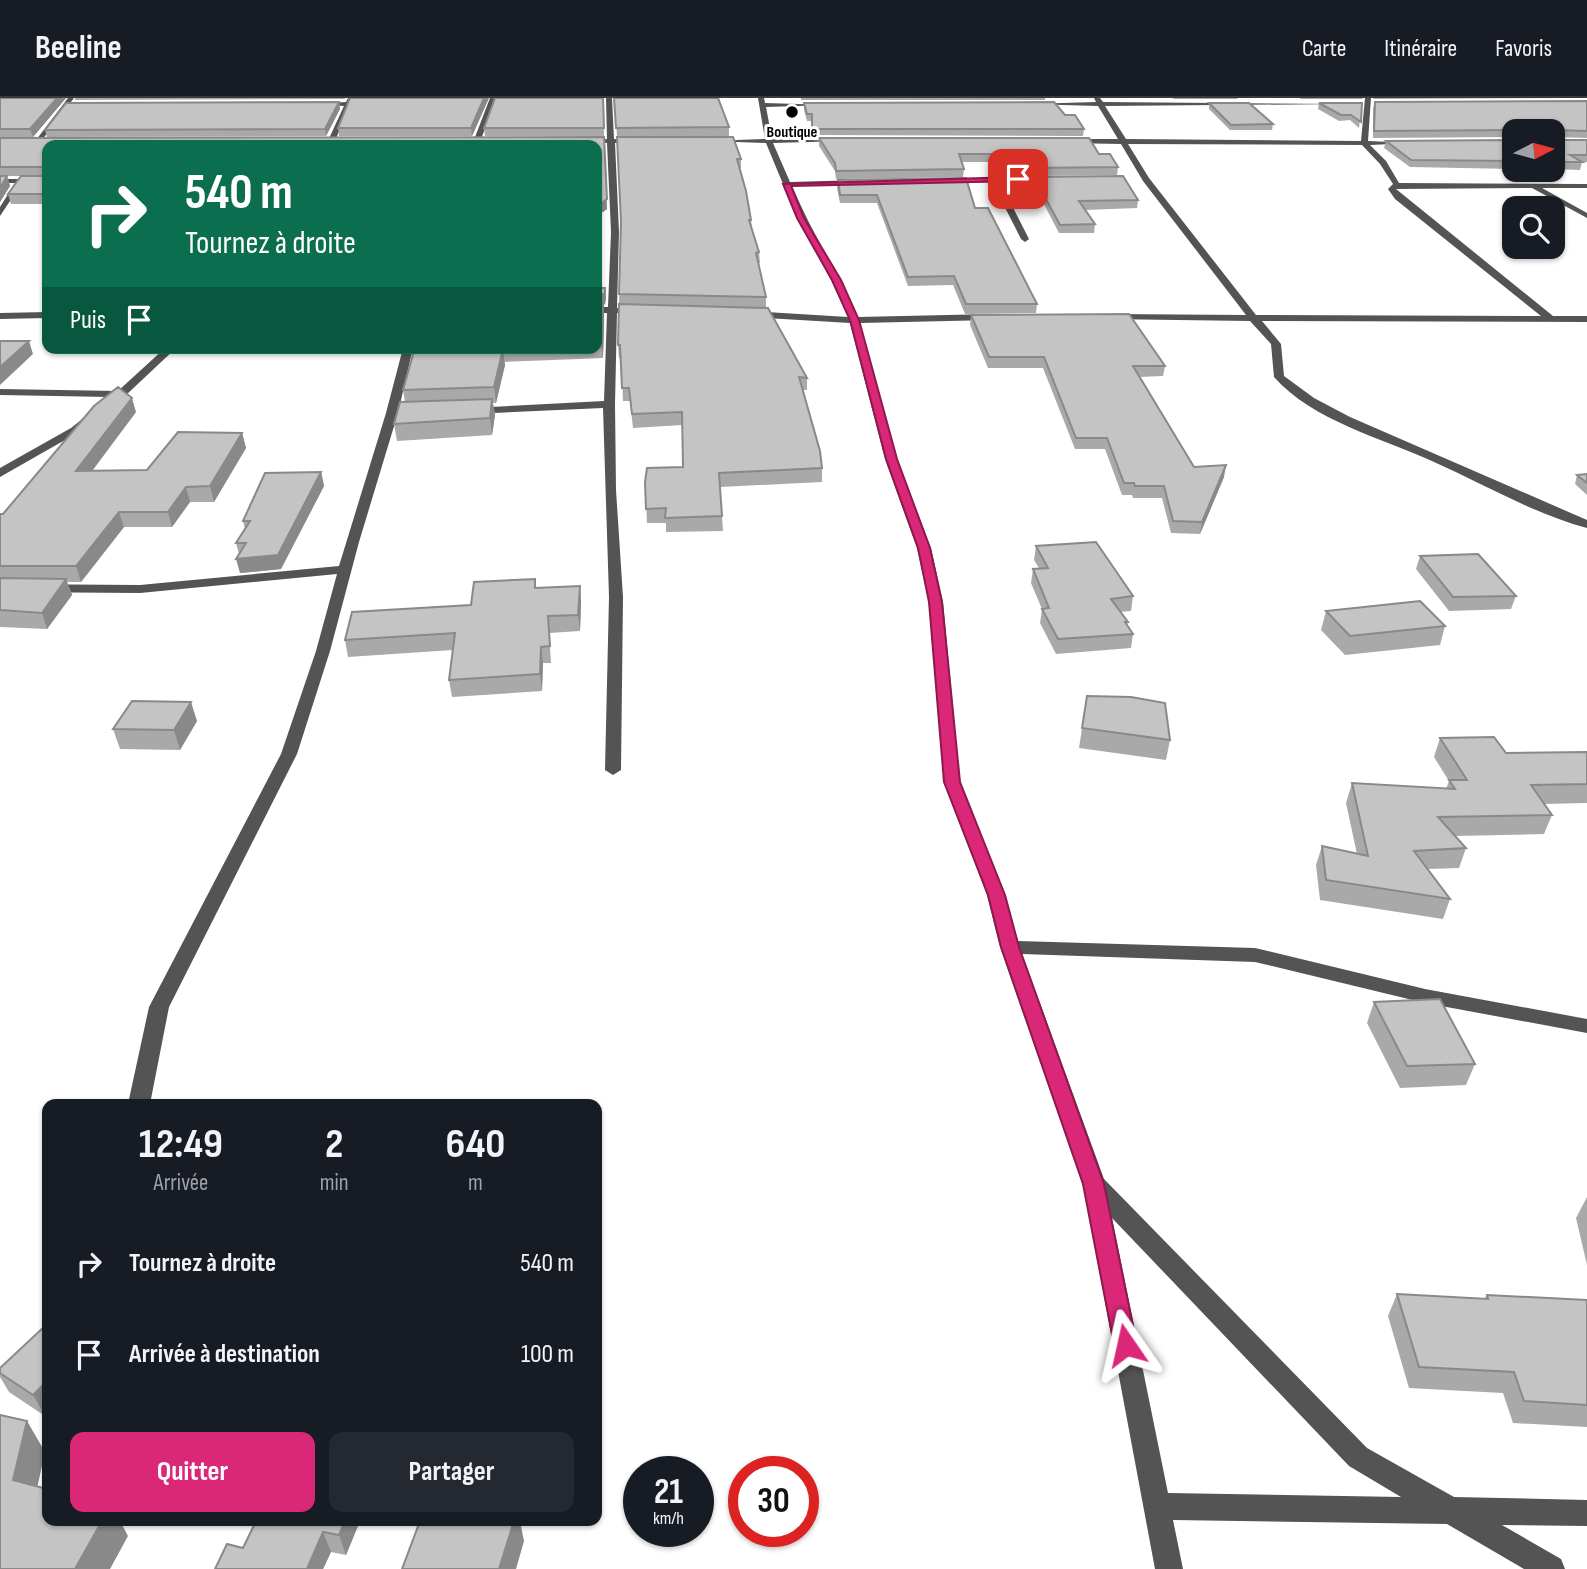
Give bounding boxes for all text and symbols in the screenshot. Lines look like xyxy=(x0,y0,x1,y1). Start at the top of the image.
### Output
text: Beeline xyxy=(35,28,122,68)
text: Carte xyxy=(1302,34,1346,63)
text: Itinéraire xyxy=(1384,34,1457,63)
text: Favoris xyxy=(1495,34,1552,63)
marker: Boutique xyxy=(784,104,800,120)
north arrow xyxy=(1502,119,1564,182)
map controls xyxy=(1502,119,1565,259)
place label: Boutique xyxy=(767,123,818,142)
pin xyxy=(988,149,1048,209)
icon: arrive xyxy=(999,160,1037,198)
text: 540 m xyxy=(185,164,293,223)
icon: right xyxy=(70,168,161,259)
button: search xyxy=(1502,196,1565,259)
text: Tournez à droite xyxy=(185,224,356,263)
icon: arrive xyxy=(120,301,158,339)
text: Puis xyxy=(70,305,106,336)
text: 12:49 xyxy=(139,1119,223,1170)
text: 2 xyxy=(325,1119,343,1170)
text: 640 xyxy=(445,1119,505,1170)
text: Arrivée xyxy=(153,1169,208,1197)
text: min xyxy=(320,1169,349,1197)
text: m xyxy=(468,1169,483,1197)
icon: right xyxy=(70,1245,108,1283)
text: Tournez à droite xyxy=(129,1248,276,1279)
text: 540 m xyxy=(520,1248,574,1279)
position arrow xyxy=(1089,1308,1163,1382)
icon: arrive xyxy=(70,1336,108,1374)
text: Arrivée à destination xyxy=(129,1339,320,1370)
text: 100 m xyxy=(521,1339,574,1370)
button: Quitter xyxy=(70,1432,315,1512)
button: Partager xyxy=(329,1432,574,1512)
speed limit sign: 30 xyxy=(728,1456,819,1547)
text: 21 xyxy=(654,1471,683,1514)
text: km/h xyxy=(653,1508,684,1529)

